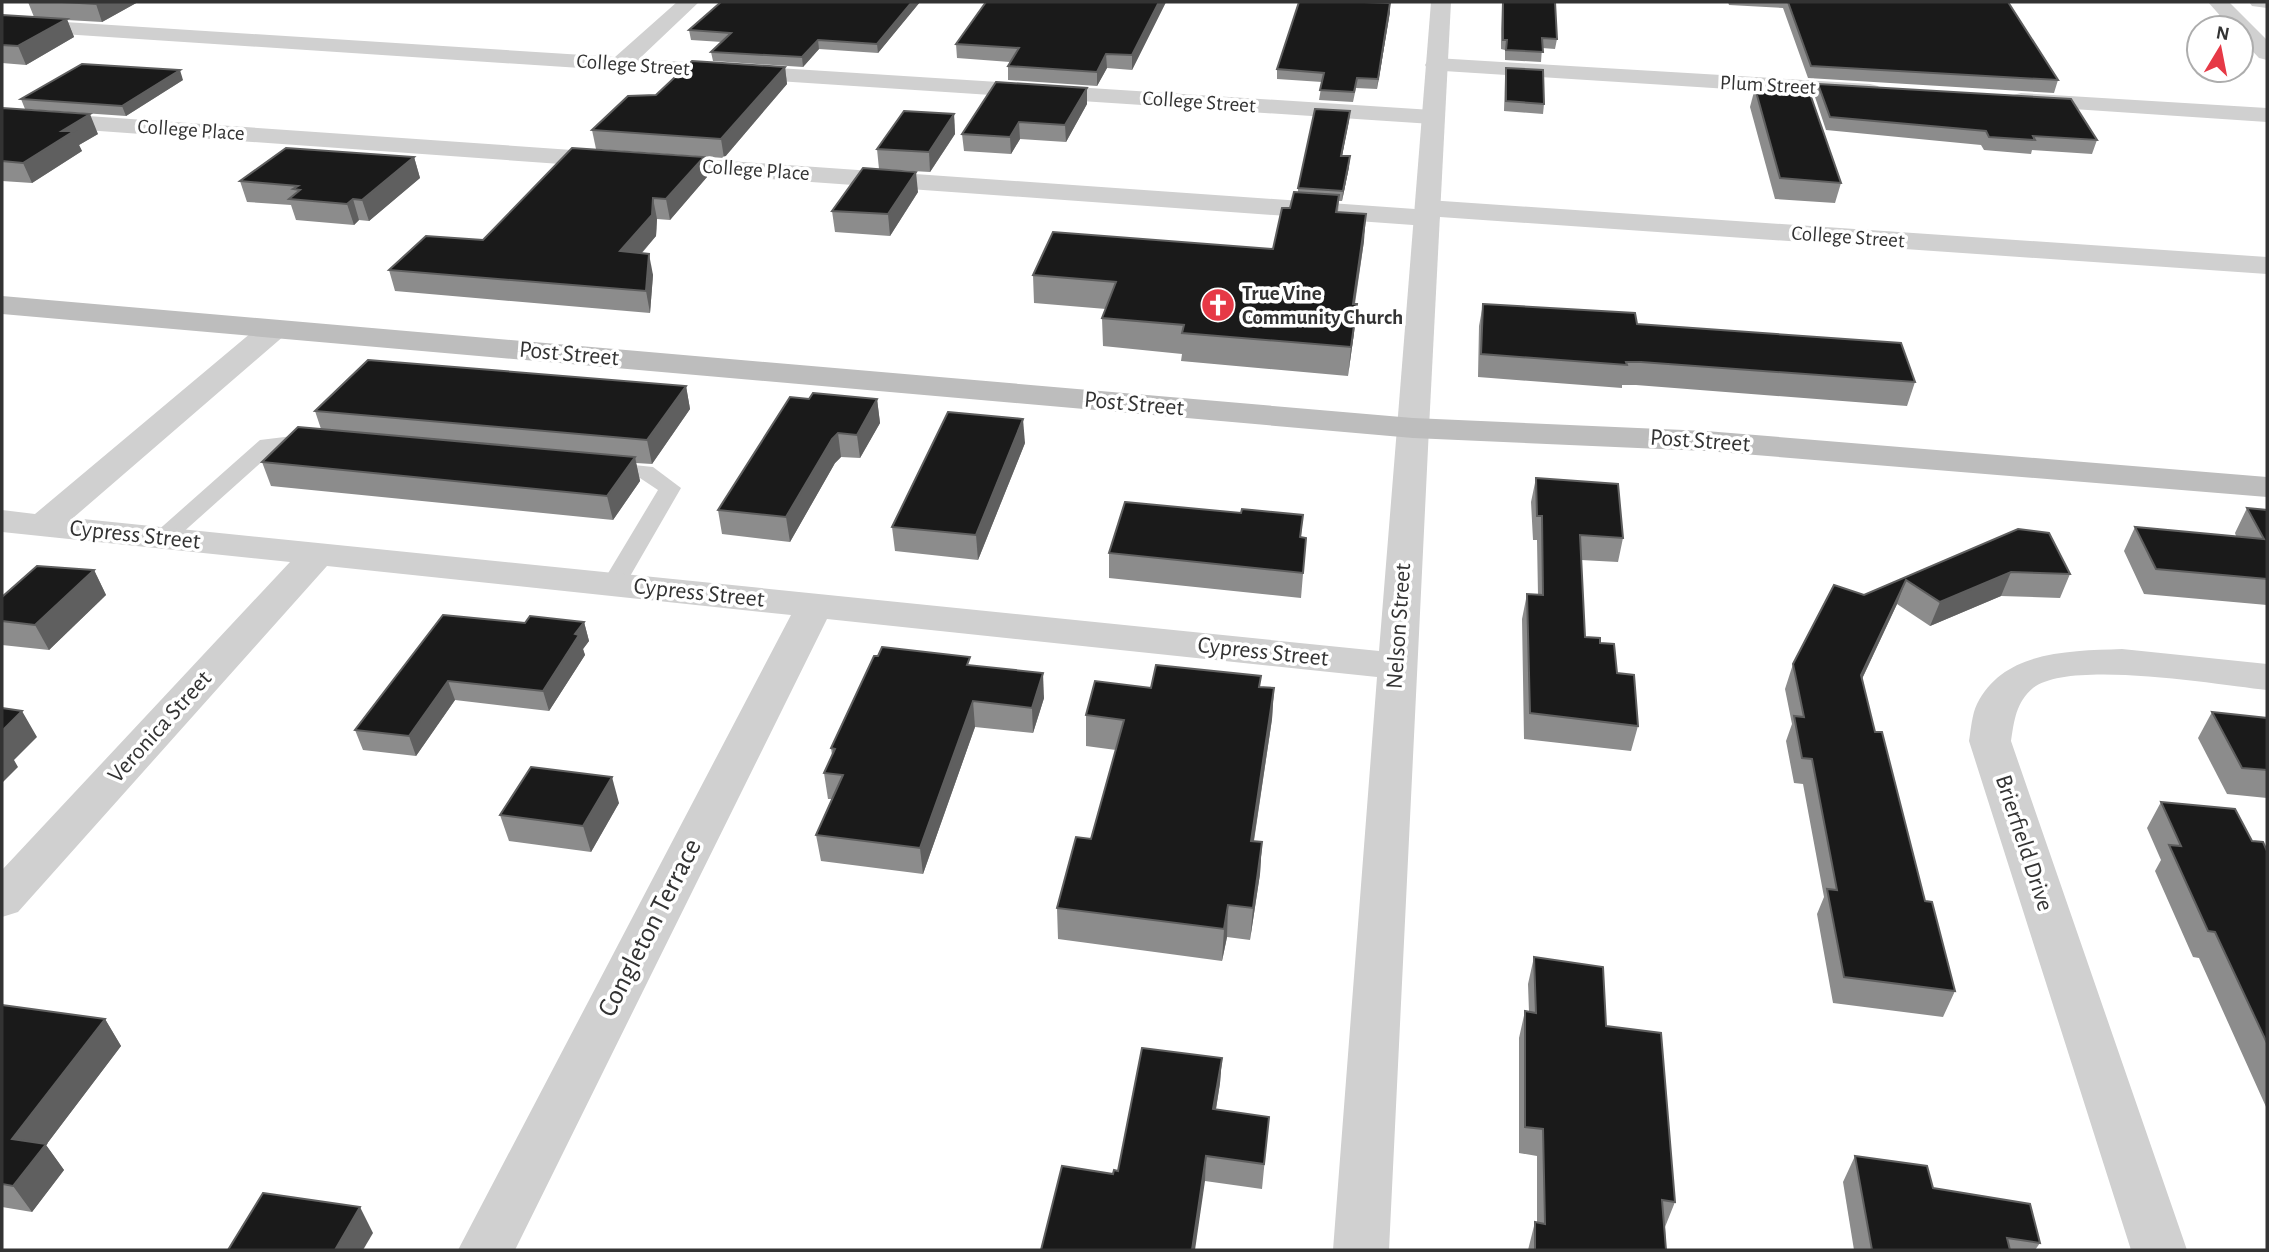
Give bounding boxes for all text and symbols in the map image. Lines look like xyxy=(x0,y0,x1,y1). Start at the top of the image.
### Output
north arrow xyxy=(2185,14,2255,84)
text: N xyxy=(2215,23,2231,44)
street label: College Street xyxy=(576,51,691,79)
street label: Plum Street xyxy=(1719,72,1817,98)
street label: College Street xyxy=(1142,88,1257,116)
street label: College Place xyxy=(137,116,245,144)
street label: College Place xyxy=(702,156,810,184)
street label: College Street xyxy=(1791,223,1906,251)
place label: True Vine Community Church xyxy=(1242,283,1403,328)
church icon: True Vine Community Church xyxy=(1199,286,1237,324)
street label: Post Street xyxy=(518,338,620,370)
street label: Post Street xyxy=(1083,388,1185,420)
street label: Post Street xyxy=(1649,426,1751,456)
street label: Cypress Street xyxy=(68,516,202,554)
street label: Nelson Street xyxy=(1383,562,1415,690)
street label: Cypress Street xyxy=(632,574,766,612)
street label: Cypress Street xyxy=(1196,633,1330,671)
street label: Veronica Street xyxy=(104,666,217,788)
street label: Brierfield Drive xyxy=(1991,772,2057,914)
street label: Congleton Terrace xyxy=(593,834,707,1022)

